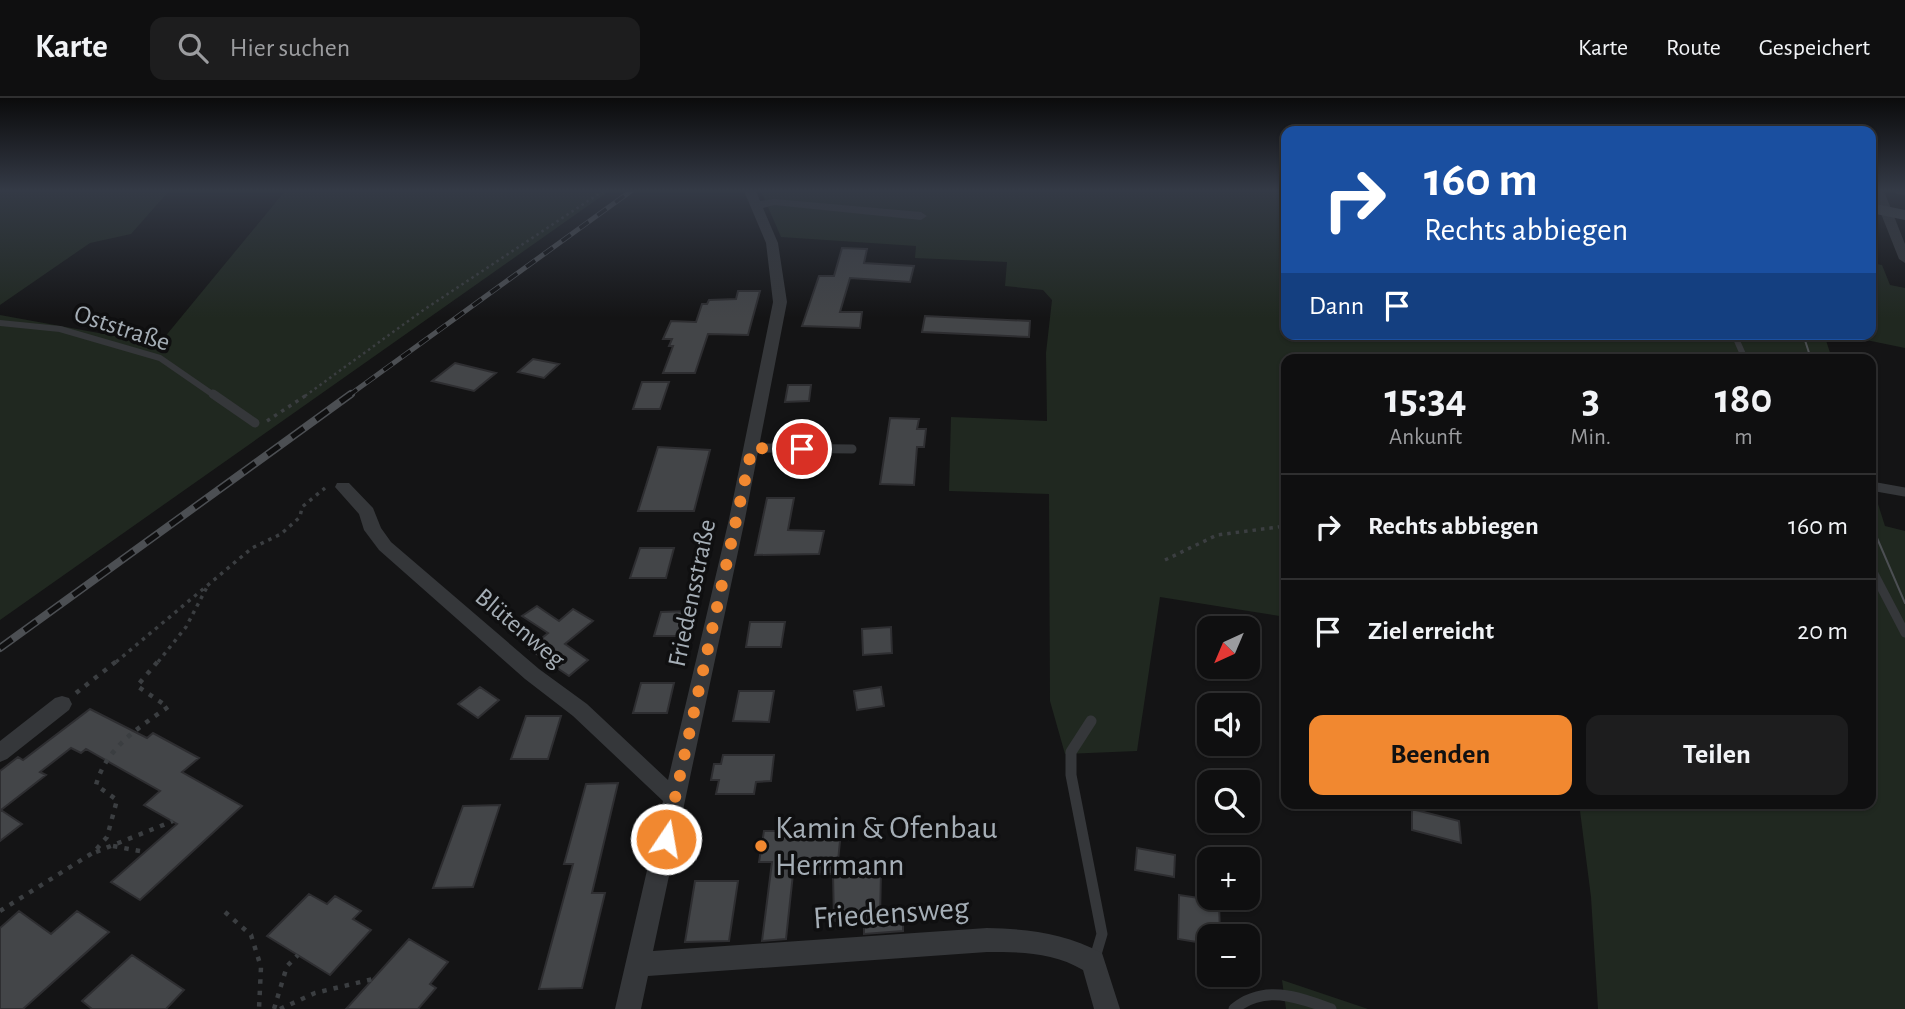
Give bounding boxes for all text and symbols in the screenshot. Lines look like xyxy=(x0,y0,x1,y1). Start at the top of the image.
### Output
search box xyxy=(150,17,640,80)
icon: search xyxy=(174,29,212,67)
text: Karte xyxy=(35,31,108,64)
text: Hier suchen xyxy=(230,35,350,61)
text: Karte xyxy=(1578,36,1628,60)
text: Route xyxy=(1666,36,1721,60)
text: Gespeichert xyxy=(1759,36,1870,60)
icon: right xyxy=(1309,154,1400,245)
text: 160 m xyxy=(1424,156,1538,205)
text: Rechts abbiegen xyxy=(1424,214,1628,246)
icon: arrive xyxy=(1378,287,1416,325)
text: Dann xyxy=(1309,293,1364,319)
street label: Oststraße xyxy=(71,300,173,356)
text: 15:34 xyxy=(1385,378,1467,420)
text: 3 xyxy=(1582,378,1600,420)
text: 180 xyxy=(1715,378,1772,420)
pin xyxy=(772,419,832,479)
text: Ankunft xyxy=(1389,426,1462,449)
text: Min. xyxy=(1570,426,1611,449)
text: m xyxy=(1734,426,1753,449)
icon: arrive xyxy=(783,430,821,468)
icon: right xyxy=(1309,508,1347,546)
text: Rechts abbiegen xyxy=(1368,513,1539,539)
text: 160 m xyxy=(1788,513,1848,539)
street label: Friedensstraße xyxy=(664,517,720,669)
street label: Blütenweg xyxy=(470,583,570,673)
icon: arrive xyxy=(1309,613,1347,651)
north arrow xyxy=(1197,616,1260,679)
map controls xyxy=(1197,616,1260,987)
text: Ziel erreicht xyxy=(1368,618,1494,644)
text: 20 m xyxy=(1797,618,1848,644)
button: sound xyxy=(1197,693,1260,756)
button: Beenden xyxy=(1309,715,1572,795)
button: Teilen xyxy=(1586,715,1848,795)
button: search xyxy=(1197,770,1260,833)
position arrow xyxy=(629,802,703,876)
place label: Kamin & Ofenbau Herrmann xyxy=(775,812,998,881)
marker: Kamin & Ofenbau Herrmann xyxy=(753,838,769,854)
button: + xyxy=(1197,847,1260,910)
street label: Friedensweg xyxy=(812,892,971,934)
button: − xyxy=(1197,924,1260,987)

